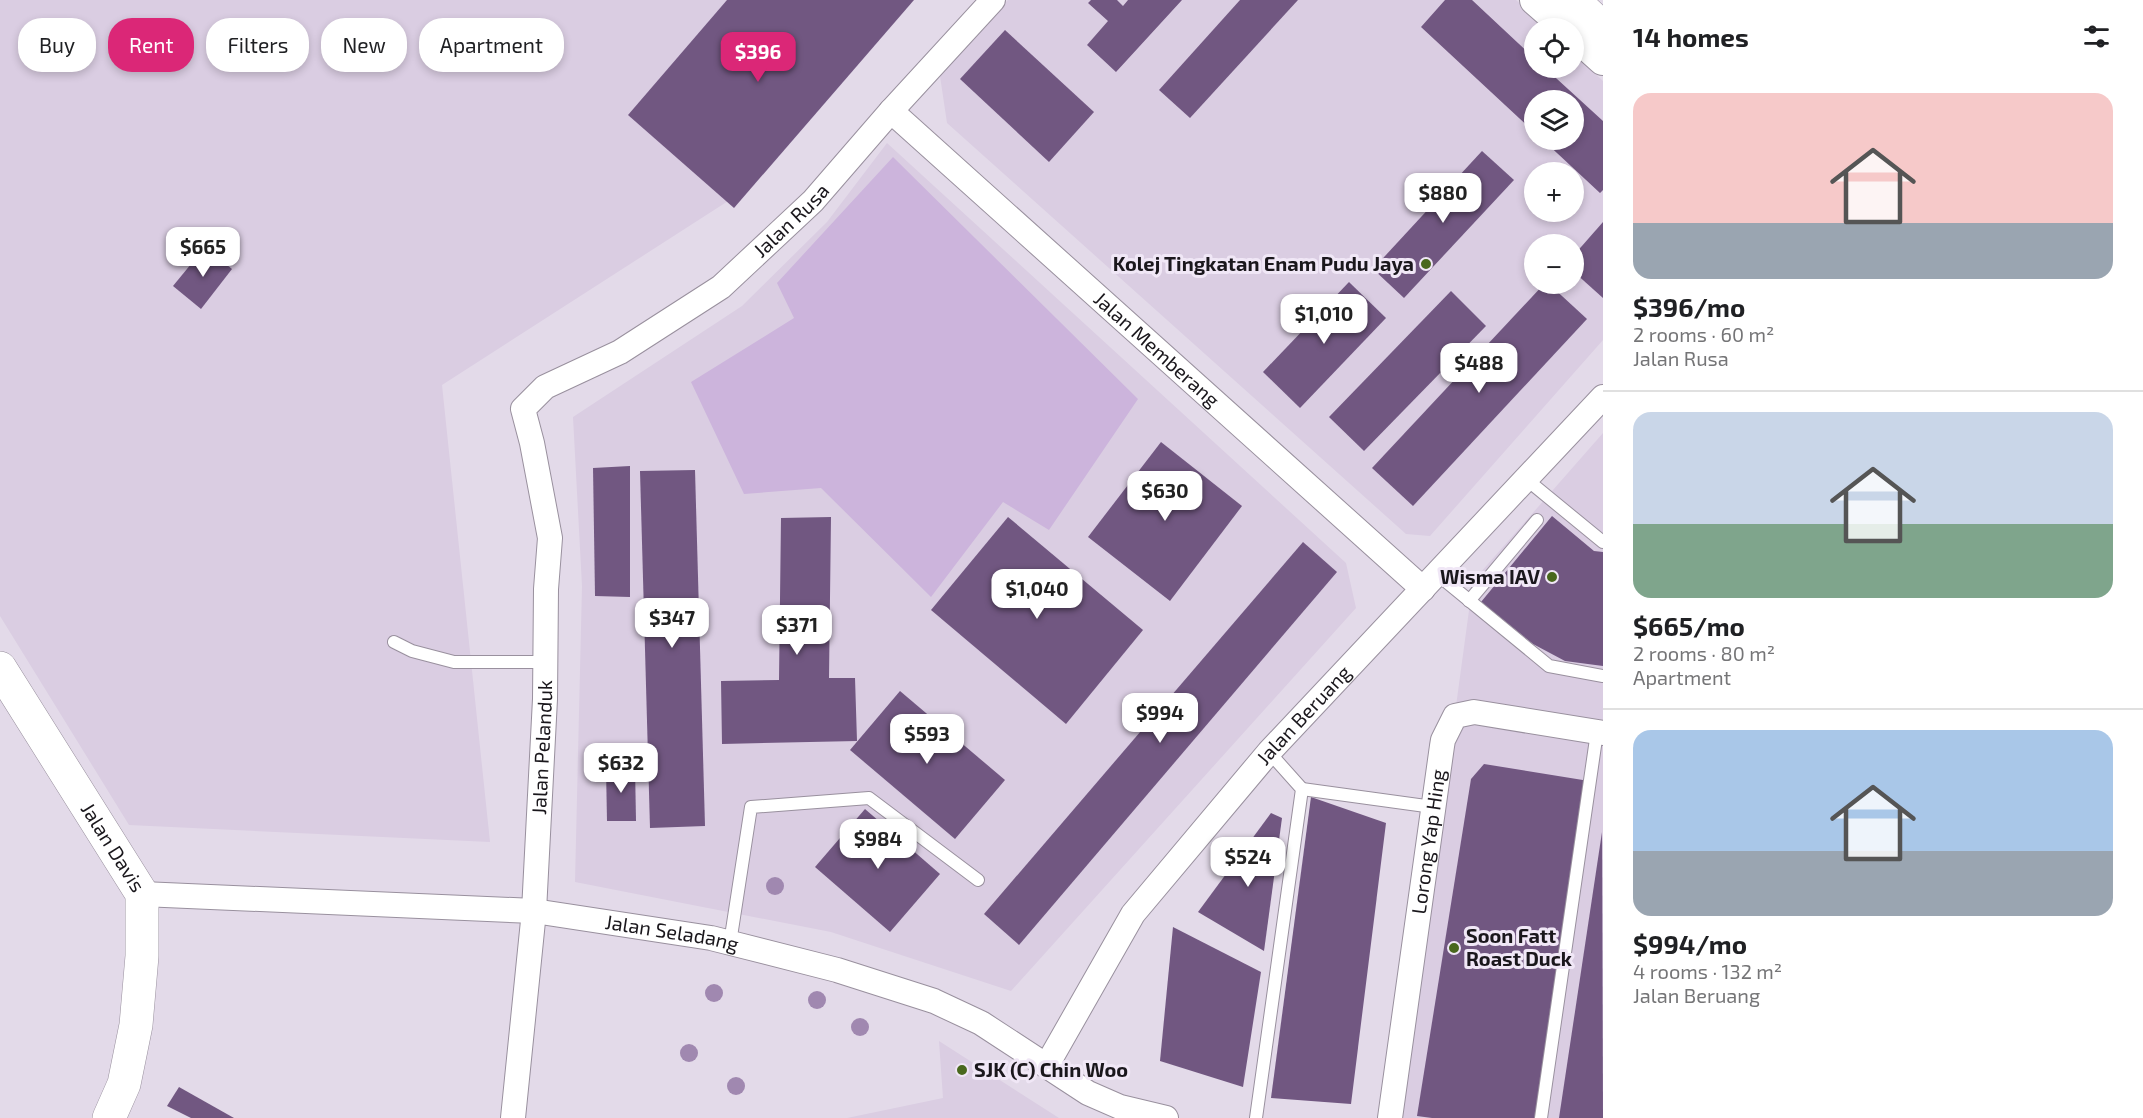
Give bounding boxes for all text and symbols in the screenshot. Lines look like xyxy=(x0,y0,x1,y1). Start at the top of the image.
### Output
chip: Buy xyxy=(18,18,96,72)
chip: Rent xyxy=(108,18,194,72)
chip: Filters xyxy=(206,18,309,72)
chip: New xyxy=(321,18,407,72)
chip: Apartment xyxy=(419,18,564,72)
map controls xyxy=(1524,18,1584,294)
button: locate xyxy=(1524,18,1584,78)
icon: filters xyxy=(2080,20,2113,53)
text: 14 homes xyxy=(1633,21,1749,52)
pin: $396 xyxy=(722,32,794,83)
text: $396 xyxy=(735,39,781,63)
button: layers xyxy=(1524,90,1584,150)
icon: home xyxy=(1819,132,1927,240)
button: + xyxy=(1524,162,1584,222)
pin: $880 xyxy=(1407,173,1479,224)
street label: Jalan Rusa xyxy=(748,178,833,262)
text: $880 xyxy=(1418,180,1468,204)
pin: $665 xyxy=(167,227,239,278)
text: $665 xyxy=(180,234,226,258)
button: − xyxy=(1524,234,1584,294)
place label: Kolej Tingkatan Enam Pudu Jaya xyxy=(1113,251,1414,276)
marker: Kolej Tingkatan Enam Pudu Jaya xyxy=(1419,257,1433,271)
street label: Jalan Memberang xyxy=(1089,286,1225,411)
text: $396/mo xyxy=(1633,291,1745,322)
pin: $1,010 xyxy=(1275,294,1373,345)
text: $1,010 xyxy=(1295,301,1353,325)
text: 2 rooms · 60 m² xyxy=(1633,322,1774,346)
pin: $488 xyxy=(1443,343,1515,394)
text: Jalan Rusa xyxy=(1633,346,1729,370)
text: $488 xyxy=(1454,350,1504,374)
icon: home xyxy=(1819,451,1927,559)
pin: $630 xyxy=(1129,471,1201,522)
text: $630 xyxy=(1141,478,1189,502)
place label: Wisma IAV xyxy=(1440,564,1540,588)
pin: $1,040 xyxy=(988,569,1086,620)
marker: Wisma IAV xyxy=(1545,570,1559,584)
text: $1,040 xyxy=(1005,576,1069,600)
pin: $347 xyxy=(636,598,708,649)
text: $347 xyxy=(649,605,695,629)
pin: $371 xyxy=(761,605,833,656)
text: $665/mo xyxy=(1633,610,1745,641)
text: $371 xyxy=(776,612,818,636)
text: 2 rooms · 80 m² xyxy=(1633,641,1775,665)
street label: Jalan Beruang xyxy=(1251,660,1355,769)
text: Apartment xyxy=(1633,665,1731,689)
street label: Jalan Pelanduk xyxy=(526,680,556,815)
pin: $994 xyxy=(1124,693,1196,744)
text: $994 xyxy=(1136,700,1184,724)
pin: $593 xyxy=(891,714,963,765)
text: $593 xyxy=(904,721,950,745)
pin: $632 xyxy=(585,743,657,794)
text: $632 xyxy=(598,750,644,774)
street label: Lorong Yap Hing xyxy=(1406,768,1450,915)
icon: home xyxy=(1819,769,1927,877)
street label: Jalan Davis xyxy=(77,798,151,896)
pin: $984 xyxy=(842,819,914,870)
text: $984 xyxy=(854,826,902,850)
pin: $524 xyxy=(1212,837,1284,888)
text: $524 xyxy=(1225,844,1272,868)
street label: Jalan Seladang xyxy=(604,909,741,956)
place label: Soon Fatt Roast Duck xyxy=(1466,923,1573,970)
text: $994/mo xyxy=(1633,928,1747,959)
marker: Soon Fatt Roast Duck xyxy=(1447,941,1461,955)
text: 4 rooms · 132 m² xyxy=(1633,959,1782,983)
text: Jalan Beruang xyxy=(1633,983,1760,1007)
place label: SJK (C) Chin Woo xyxy=(974,1057,1128,1081)
marker: SJK (C) Chin Woo xyxy=(955,1063,969,1077)

